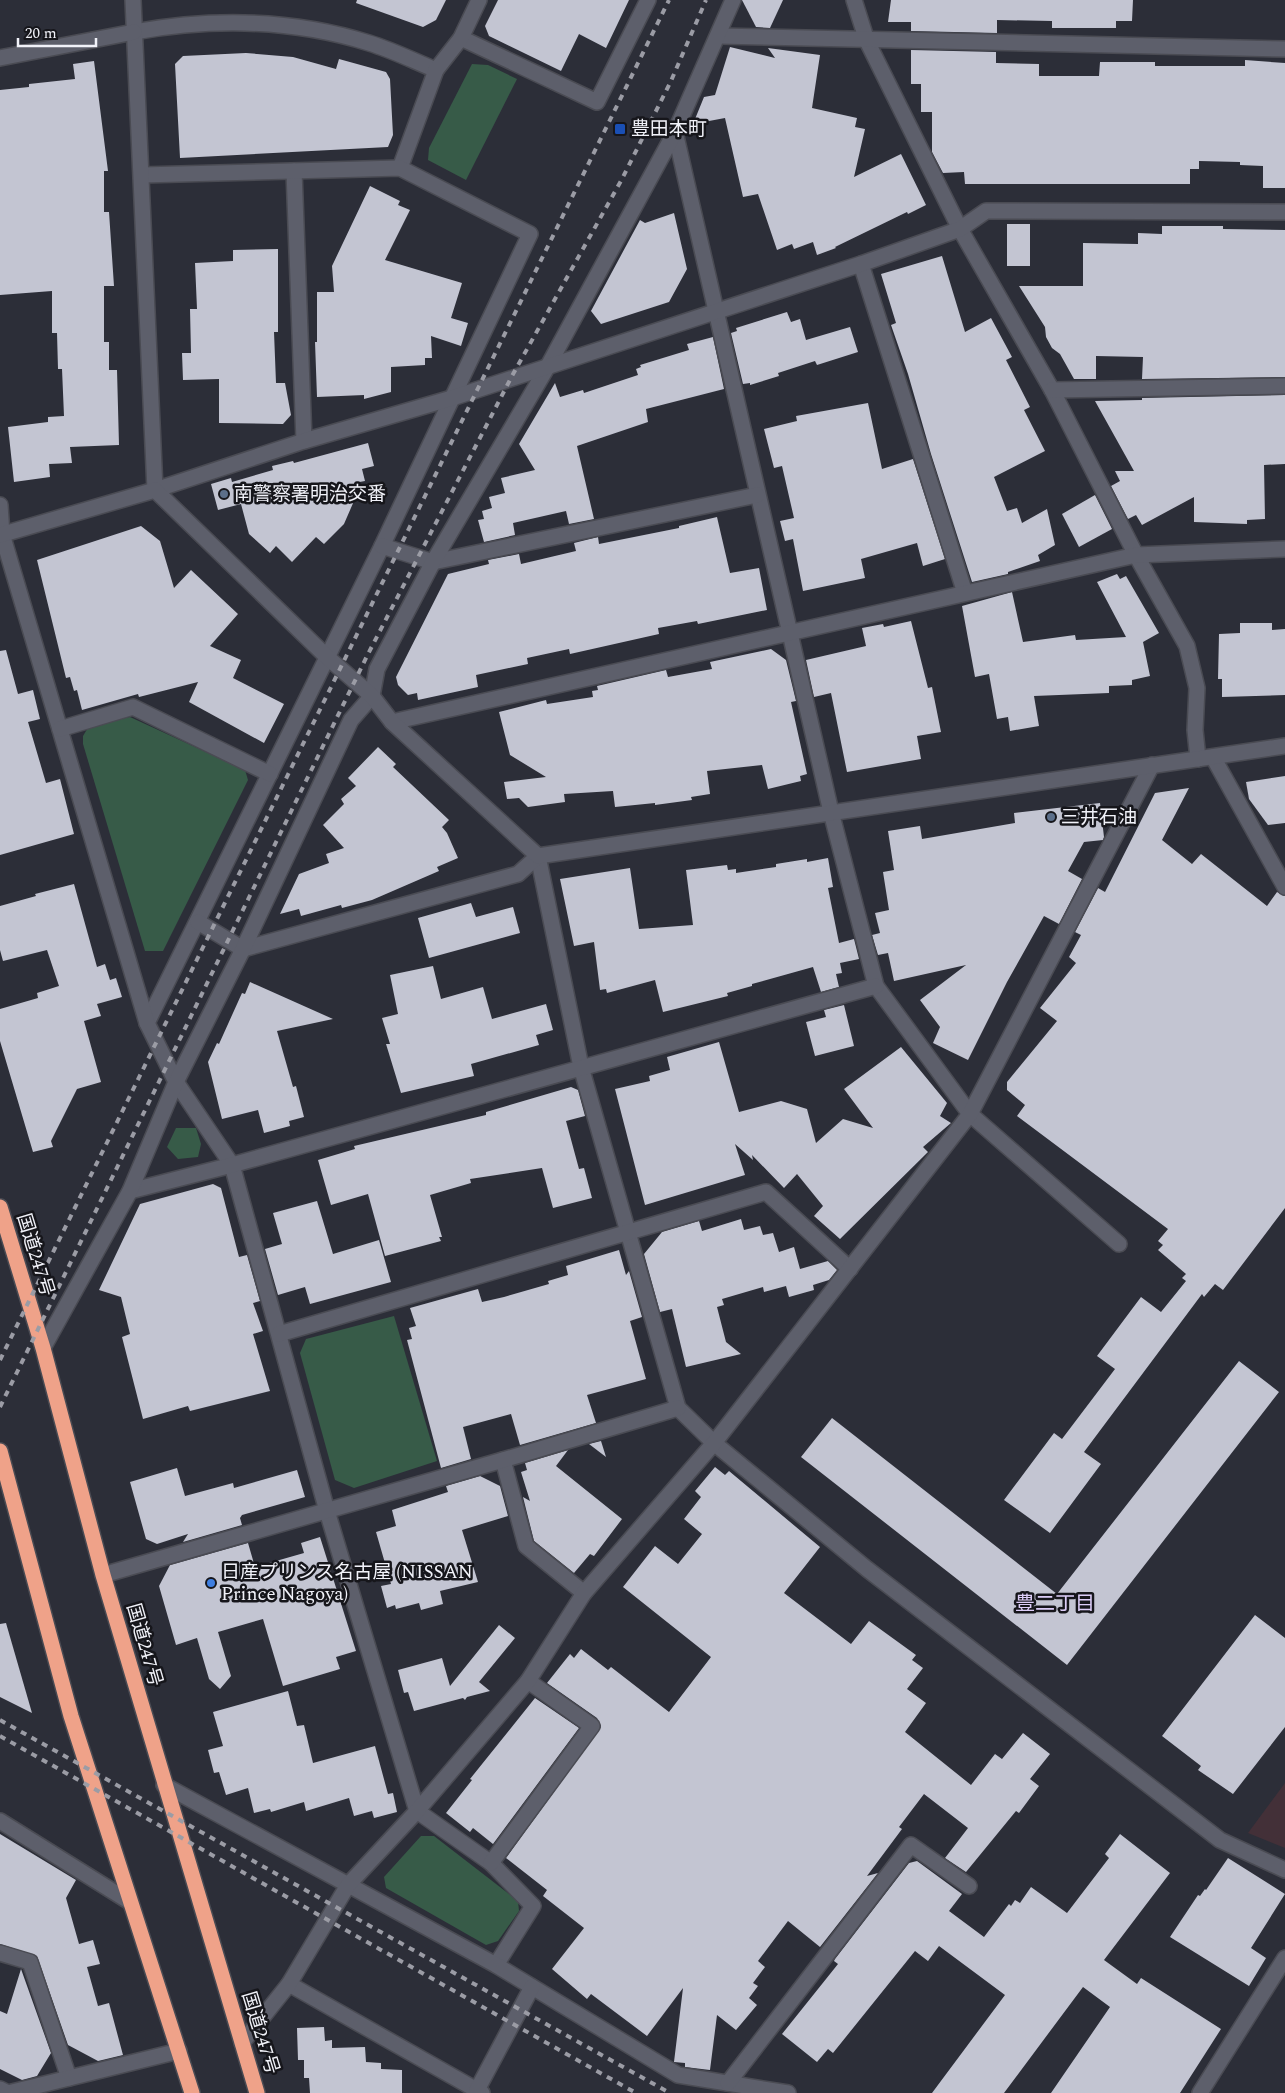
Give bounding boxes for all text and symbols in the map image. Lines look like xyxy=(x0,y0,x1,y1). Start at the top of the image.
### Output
scale bar xyxy=(18,15,95,47)
text: 20 m xyxy=(25,22,57,45)
place label: 豊田本町 xyxy=(631,115,707,144)
marker: 豊田本町 xyxy=(613,122,627,136)
place label: 南警察署明治交番 xyxy=(234,480,386,509)
marker: 南警察署明治交番 xyxy=(218,488,230,500)
place label: 三井石油 xyxy=(1061,803,1137,832)
marker: 三井石油 xyxy=(1045,811,1057,823)
street label: 国道247号 xyxy=(9,1210,61,1300)
place label: 日産プリンス名古屋 (NISSAN Prince Nagoya) xyxy=(221,1558,473,1609)
marker: 日産プリンス名古屋 (NISSAN Prince Nagoya) xyxy=(205,1577,217,1589)
district label: 豊二丁目 xyxy=(1015,1589,1095,1619)
street label: 国道247号 xyxy=(118,1600,170,1690)
street label: 国道247号 xyxy=(234,1988,286,2078)

